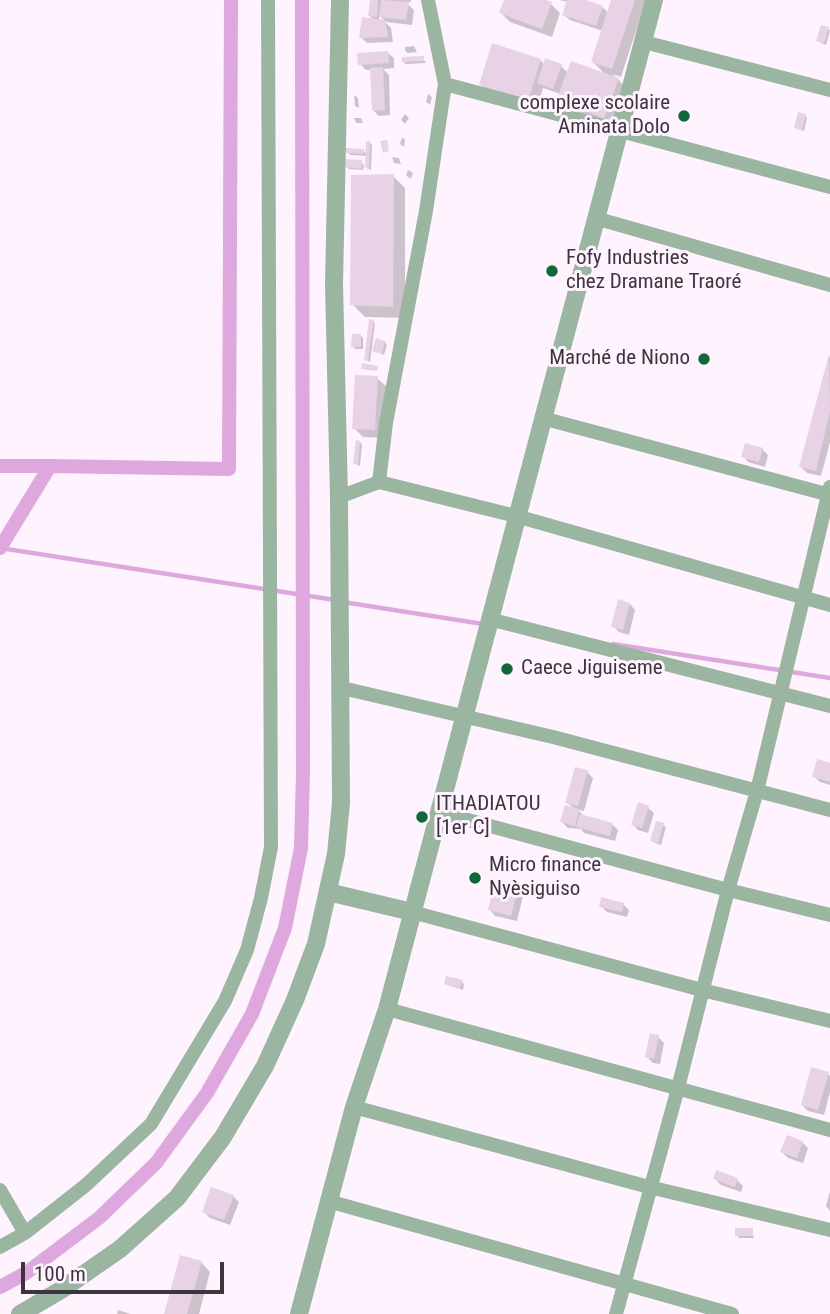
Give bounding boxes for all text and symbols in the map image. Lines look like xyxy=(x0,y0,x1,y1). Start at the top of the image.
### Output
place label: complexe scolaire Aminata Dolo xyxy=(520,91,670,141)
marker: complexe scolaire Aminata Dolo xyxy=(676,108,692,124)
place label: Fofy Industries chez Dramane Traoré xyxy=(566,246,741,296)
marker: Fofy Industries chez Dramane Traoré xyxy=(544,263,560,279)
place label: Marché de Niono xyxy=(549,346,690,372)
marker: Marché de Niono xyxy=(696,351,712,367)
place label: Caece Jiguiseme xyxy=(521,656,663,682)
marker: Caece Jiguiseme xyxy=(499,661,515,677)
place label: ITHADIATOU [1er C] xyxy=(436,792,540,842)
marker: ITHADIATOU [1er C] xyxy=(414,809,430,825)
place label: Micro finance Nyèsiguiso xyxy=(489,853,601,903)
marker: Micro finance Nyèsiguiso xyxy=(467,870,483,886)
scale bar xyxy=(24,1248,228,1292)
text: 100 m xyxy=(34,1262,86,1286)

